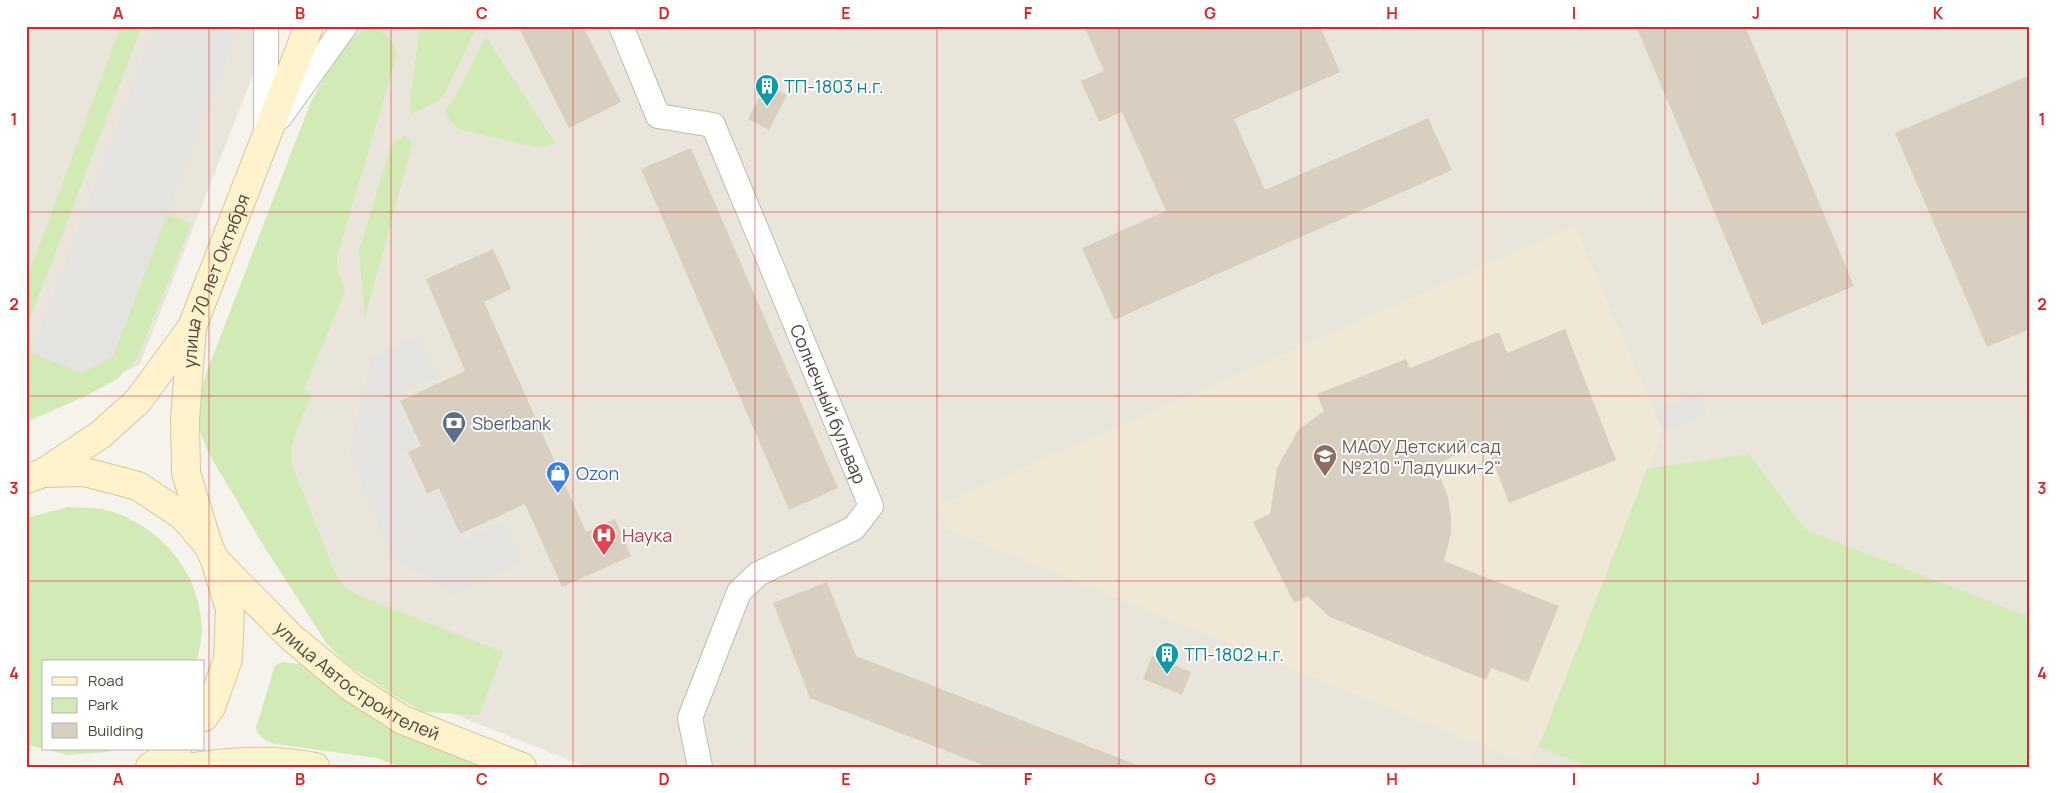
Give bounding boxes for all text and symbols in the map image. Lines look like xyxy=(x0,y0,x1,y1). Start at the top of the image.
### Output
text: A xyxy=(113,2,124,24)
text: B xyxy=(295,2,305,24)
text: C xyxy=(476,2,488,24)
text: D xyxy=(658,2,670,24)
text: E xyxy=(841,2,851,24)
text: F xyxy=(1024,2,1033,24)
text: G xyxy=(1204,2,1216,24)
text: H xyxy=(1386,2,1398,24)
text: I xyxy=(1572,2,1576,24)
text: J xyxy=(1752,2,1760,24)
text: K xyxy=(1933,2,1944,24)
building icon: ТП-1803 н.г. xyxy=(754,73,780,107)
place label: ТП-1803 н.г. xyxy=(784,74,883,98)
text: 1 xyxy=(10,108,18,130)
text: 1 xyxy=(2038,108,2046,130)
street label: улица 70 лет Октября xyxy=(177,190,255,369)
text: 2 xyxy=(9,293,19,315)
text: 2 xyxy=(2037,293,2047,315)
street label: Солнечный бульвар xyxy=(785,320,872,487)
bank icon: Sberbank xyxy=(441,410,467,444)
place label: Sberbank xyxy=(472,411,552,435)
place label: МАОУ Детский сад №210 "Ладушки-2" xyxy=(1342,434,1501,479)
school or university icon: МАОУ Детский сад №210 "Ладушки-2" xyxy=(1312,443,1338,477)
shop icon: Ozon xyxy=(545,460,571,494)
place label: Ozon xyxy=(576,461,619,485)
text: 3 xyxy=(9,477,19,499)
text: 3 xyxy=(2037,477,2047,499)
hospital icon: Наука xyxy=(591,522,617,556)
place label: Наука xyxy=(622,523,672,547)
street label: улица Автостроителей xyxy=(270,616,443,745)
building icon: ТП-1802 н.г. xyxy=(1154,641,1180,675)
place label: ТП-1802 н.г. xyxy=(1184,642,1284,666)
legend xyxy=(42,660,205,750)
text: 4 xyxy=(9,662,19,684)
text: 4 xyxy=(2037,662,2047,684)
text: Road xyxy=(88,670,124,691)
text: Park xyxy=(88,694,118,715)
text: Building xyxy=(88,720,143,741)
text: A xyxy=(113,768,124,790)
text: B xyxy=(295,768,305,790)
text: C xyxy=(476,768,488,790)
text: D xyxy=(658,768,670,790)
text: E xyxy=(841,768,851,790)
text: F xyxy=(1024,768,1033,790)
text: G xyxy=(1204,768,1216,790)
text: H xyxy=(1386,768,1398,790)
text: I xyxy=(1572,768,1576,790)
text: J xyxy=(1752,768,1760,790)
text: K xyxy=(1933,768,1944,790)

